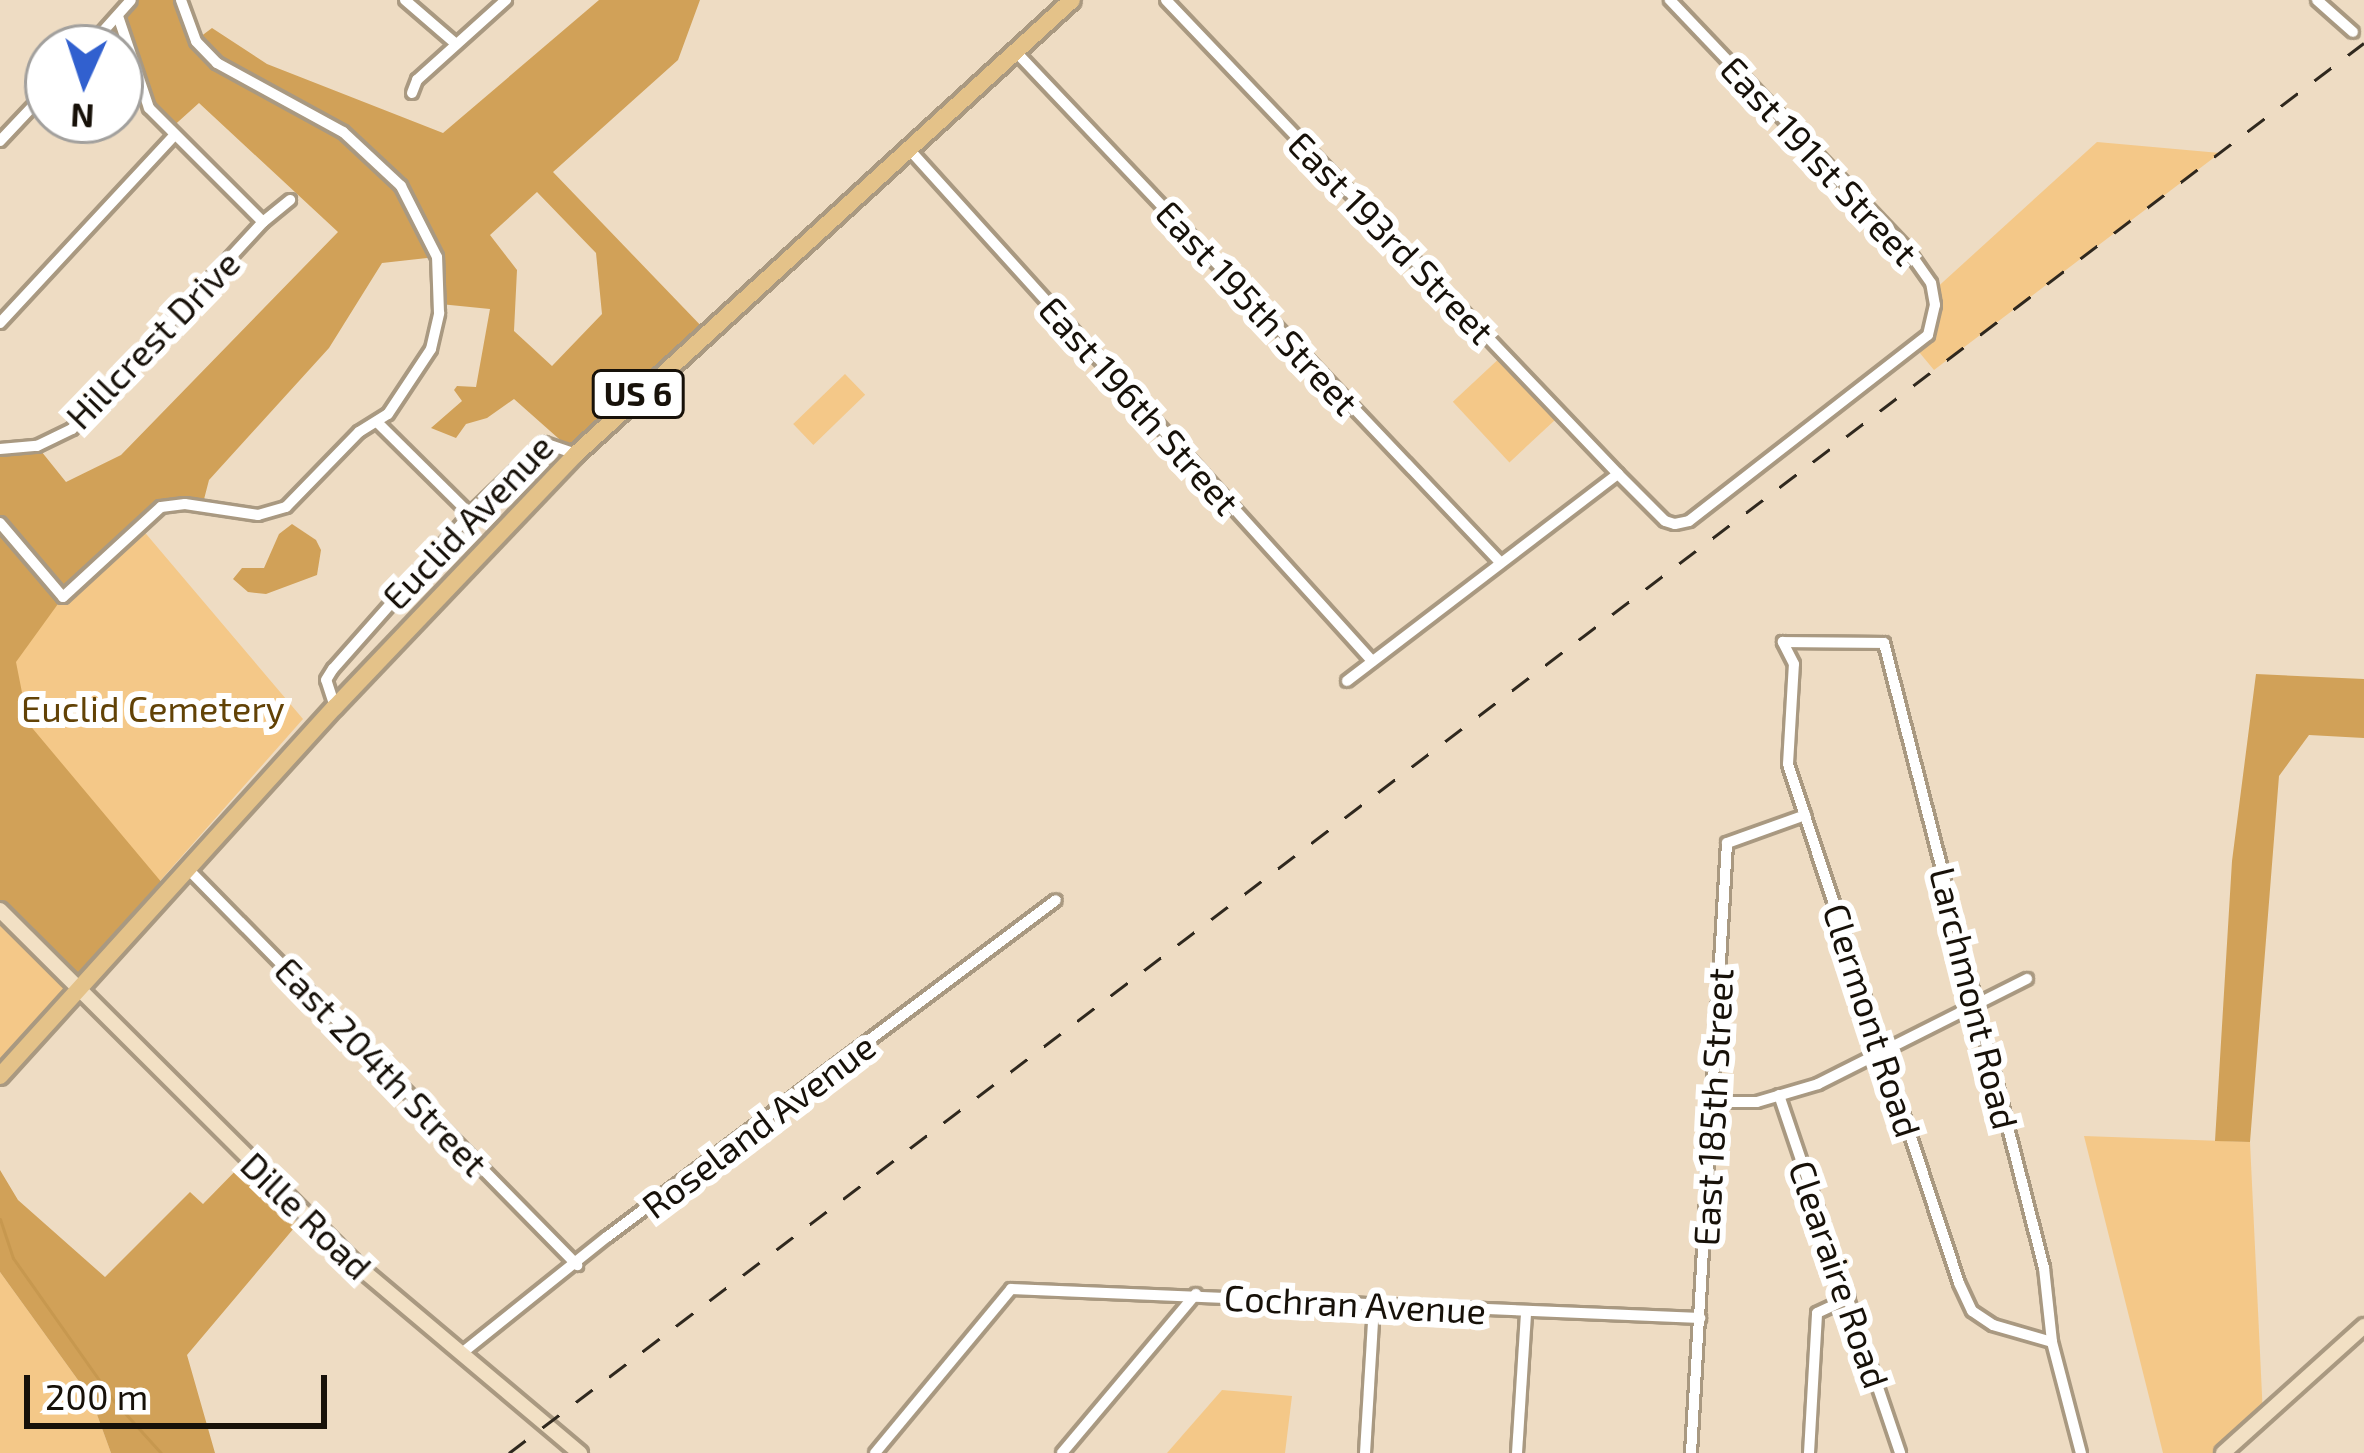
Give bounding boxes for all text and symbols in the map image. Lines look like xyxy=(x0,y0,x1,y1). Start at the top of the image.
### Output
north arrow xyxy=(24,24,144,144)
street label: East 191st Street xyxy=(1712,47,1928,273)
text: N xyxy=(69,96,95,138)
street label: East 193rd Street xyxy=(1280,122,1504,352)
street label: East 195th Street xyxy=(1148,191,1368,423)
street label: Hillcrest Drive xyxy=(56,241,248,437)
street label: East 196th Street xyxy=(1031,287,1249,523)
road number: US 6 xyxy=(590,367,686,421)
street label: Euclid Avenue xyxy=(373,424,561,618)
park label: Euclid Cemetery xyxy=(21,686,285,730)
street label: Larchmont Road xyxy=(1922,863,2028,1133)
street label: Clermont Road xyxy=(1815,898,1931,1142)
street label: East 204th Street xyxy=(267,948,497,1184)
street label: East 185th Street xyxy=(1683,967,1741,1247)
street label: Roseland Avenue xyxy=(633,1023,883,1227)
street label: Dille Road xyxy=(233,1142,381,1288)
street label: Clearaire Road xyxy=(1781,1155,1899,1393)
street label: Cochran Avenue xyxy=(1222,1275,1488,1331)
scale bar xyxy=(30,1351,333,1425)
text: 200 m xyxy=(45,1374,148,1417)

